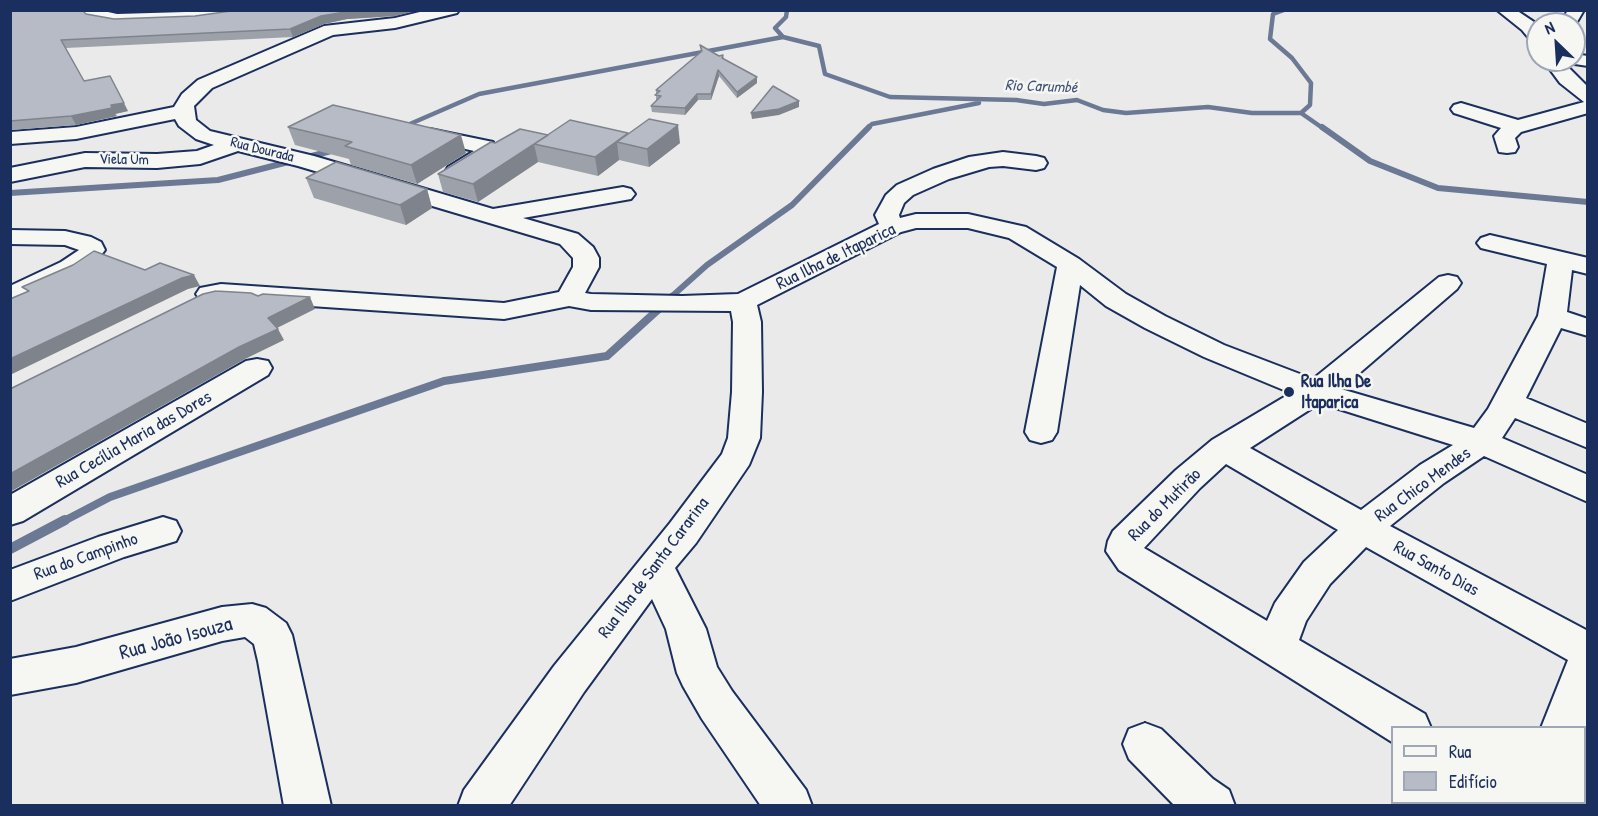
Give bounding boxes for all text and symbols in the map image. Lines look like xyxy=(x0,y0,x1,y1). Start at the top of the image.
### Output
north arrow xyxy=(1526,12,1586,72)
text: N xyxy=(1541,16,1558,39)
water label: Rio Carumbé xyxy=(1004,76,1078,98)
street label: Rua Dourada xyxy=(228,133,296,167)
street label: Viela Um xyxy=(99,151,149,169)
street label: Rua Ilha de Itaparica xyxy=(773,219,899,295)
place label: Rua Ilha De Itaparica xyxy=(1301,371,1371,413)
marker: Rua Ilha De Itaparica xyxy=(1282,385,1296,399)
street label: Rua Cecília Maria das Dores xyxy=(52,387,216,493)
street label: Rua Chico Mendes xyxy=(1371,443,1475,527)
street label: Rua do Mutirão xyxy=(1124,464,1206,546)
street label: Rua Ilha de Santa Cararina xyxy=(594,493,714,643)
street label: Rua do Campinho xyxy=(31,528,141,586)
street label: Rua Santo Dias xyxy=(1390,537,1482,601)
street label: Rua João Isouza xyxy=(117,612,235,666)
legend xyxy=(1391,726,1586,804)
text: Rua xyxy=(1449,739,1471,764)
text: Edifício xyxy=(1449,769,1497,794)

